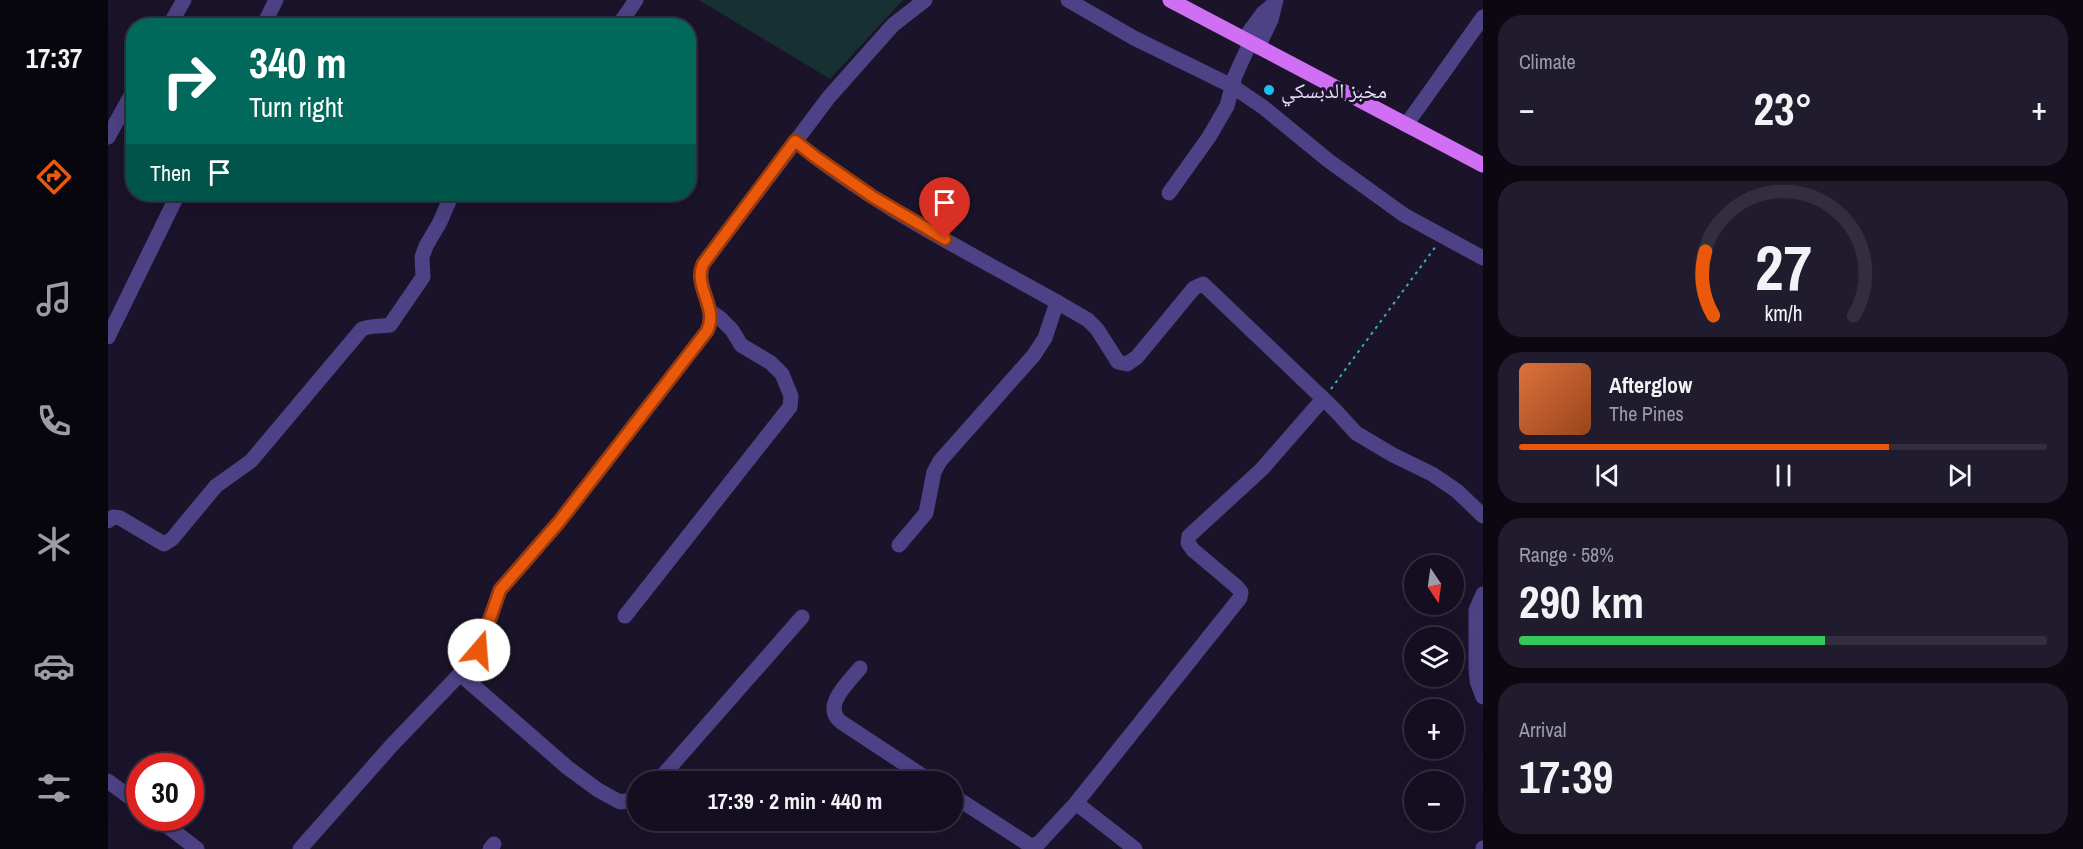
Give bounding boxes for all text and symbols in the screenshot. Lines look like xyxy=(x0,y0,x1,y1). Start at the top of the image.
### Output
text: 340 m xyxy=(249,35,347,91)
text: 17:37 xyxy=(26,40,82,76)
icon: right xyxy=(150,42,228,120)
text: Climate xyxy=(1519,48,1576,75)
place label: مخبز الدبسكي xyxy=(1281,76,1387,107)
text: 23° xyxy=(1753,78,1813,139)
marker: مخبز الدبسكي xyxy=(1262,83,1276,97)
text: − xyxy=(1519,86,1535,130)
text: + xyxy=(2031,86,2047,130)
text: Turn right xyxy=(249,89,343,125)
icon: directions xyxy=(33,156,75,198)
icon: arrive xyxy=(203,156,236,189)
text: Then xyxy=(150,158,191,188)
pin xyxy=(919,177,970,239)
icon: arrive xyxy=(928,186,961,219)
text: 27 xyxy=(1755,225,1811,309)
icon: music xyxy=(33,278,75,320)
text: km/h xyxy=(1764,299,1802,328)
text: Afterglow xyxy=(1609,370,1692,400)
icon: phone xyxy=(33,400,75,442)
text: The Pines xyxy=(1609,400,1684,427)
icon: previous xyxy=(1591,459,1624,492)
icon: pause xyxy=(1767,459,1800,492)
icon: next xyxy=(1943,459,1976,492)
icon: climate xyxy=(33,523,75,565)
text: Range · 58% xyxy=(1519,541,1614,568)
north arrow xyxy=(1404,555,1464,615)
map controls xyxy=(1404,555,1464,831)
text: 290 km xyxy=(1519,571,1644,632)
position arrow xyxy=(447,618,511,682)
button: layers xyxy=(1404,627,1464,687)
icon: car xyxy=(33,645,75,687)
button: + xyxy=(1404,699,1464,759)
text: Arrival xyxy=(1519,716,1566,743)
text: 17:39 xyxy=(1519,746,1613,807)
speed limit sign: 30 xyxy=(126,753,204,831)
icon: filters xyxy=(33,767,75,809)
button: − xyxy=(1404,771,1464,831)
text: 17:39 · 2 min · 440 m xyxy=(708,786,882,816)

